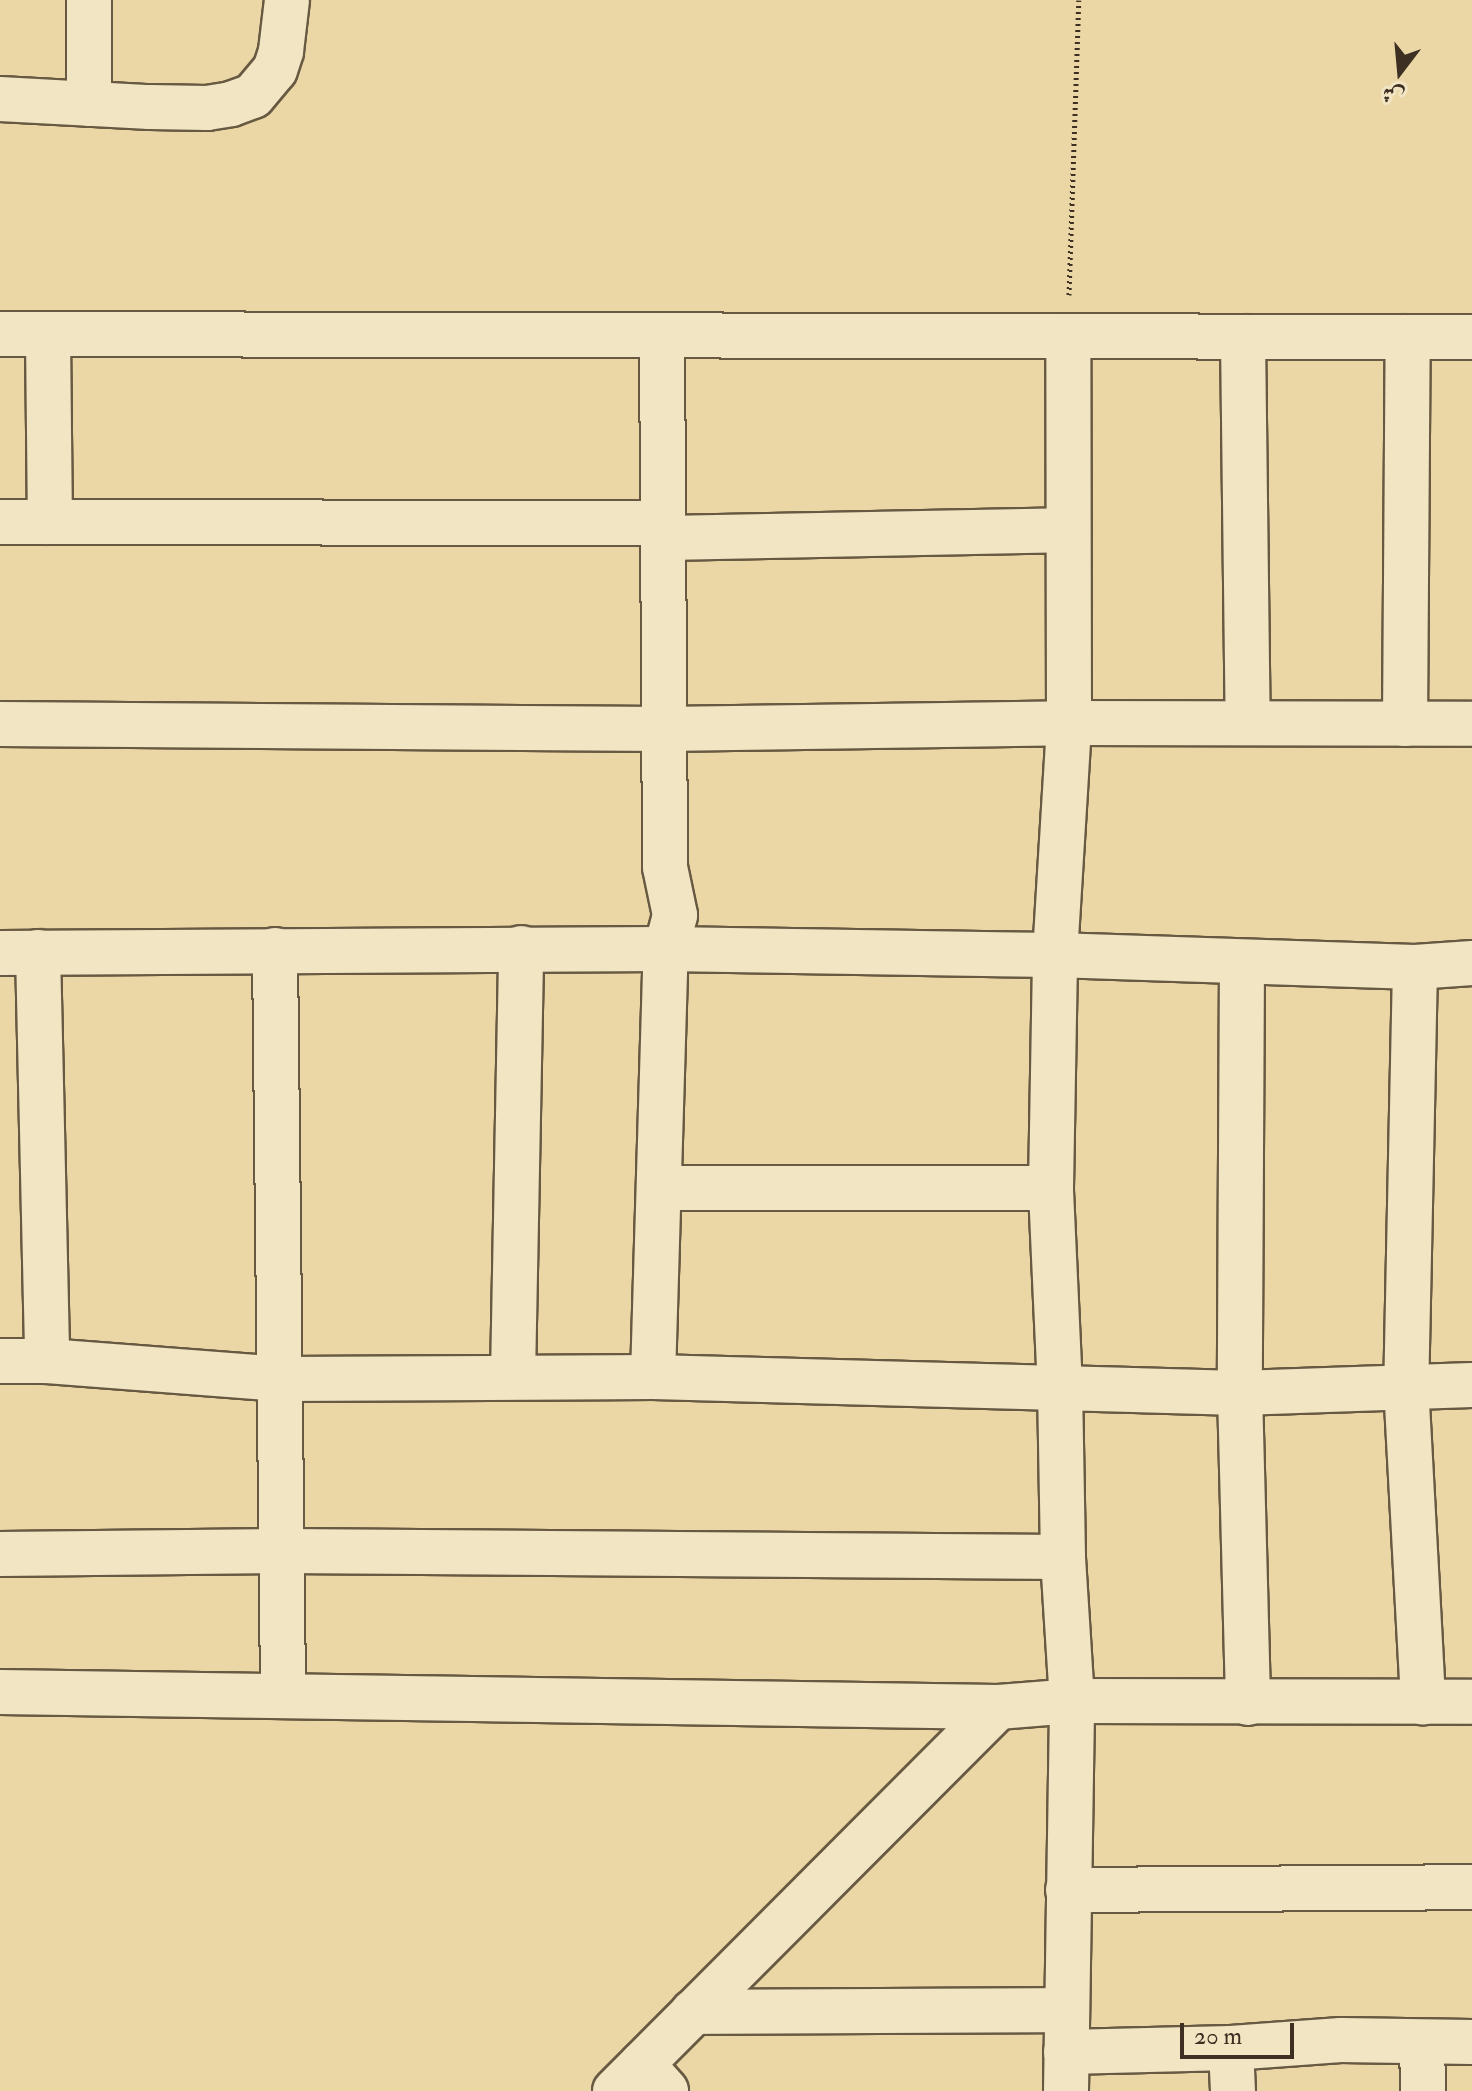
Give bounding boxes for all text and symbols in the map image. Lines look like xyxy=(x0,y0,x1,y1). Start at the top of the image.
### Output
north arrow xyxy=(1360,32,1440,112)
text: ش xyxy=(1379,79,1408,112)
scale bar xyxy=(1184,2007,1298,2057)
text: 20 m xyxy=(1194,2021,1242,2052)

